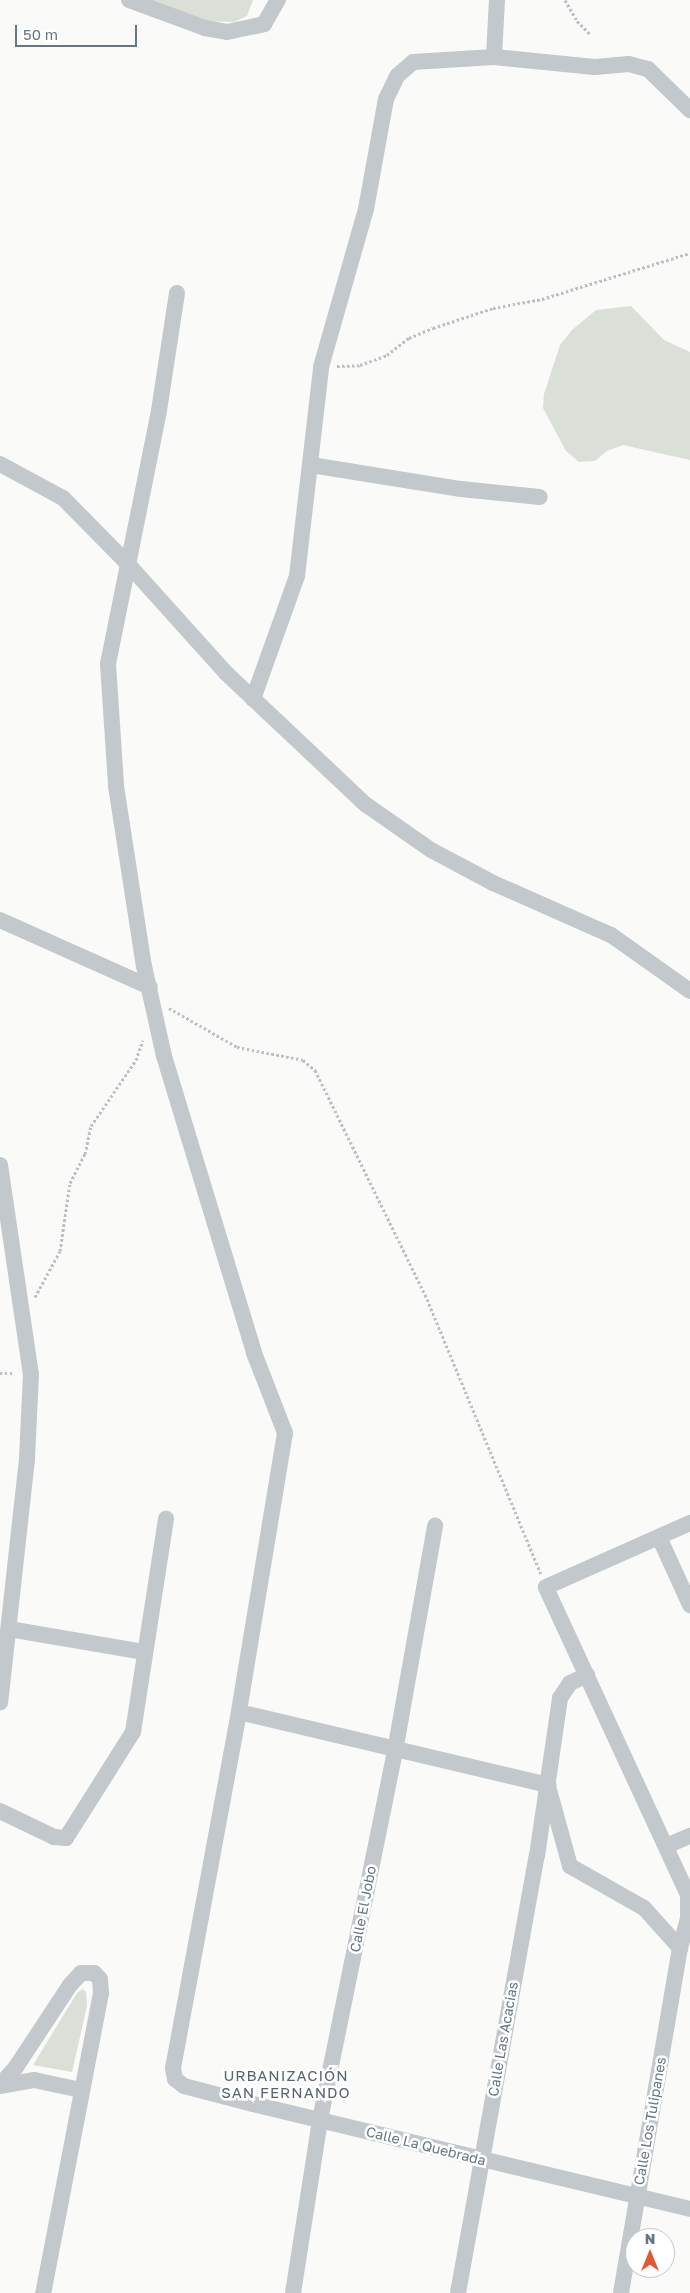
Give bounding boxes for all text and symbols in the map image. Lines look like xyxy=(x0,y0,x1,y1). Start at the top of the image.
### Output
scale bar xyxy=(18,15,140,47)
text: 50 m xyxy=(23,25,58,43)
street label: Calle El Jobo xyxy=(346,1864,380,1954)
street label: Calle Las Acacias xyxy=(485,1980,521,2098)
street label: Calle Los Tulipanes xyxy=(630,2056,670,2186)
district label: URBANIZACIÓN SAN FERNANDO xyxy=(220,2066,352,2101)
street label: Calle La Quebrada xyxy=(364,2123,488,2169)
north arrow xyxy=(625,2228,675,2278)
text: N xyxy=(645,2230,655,2247)

